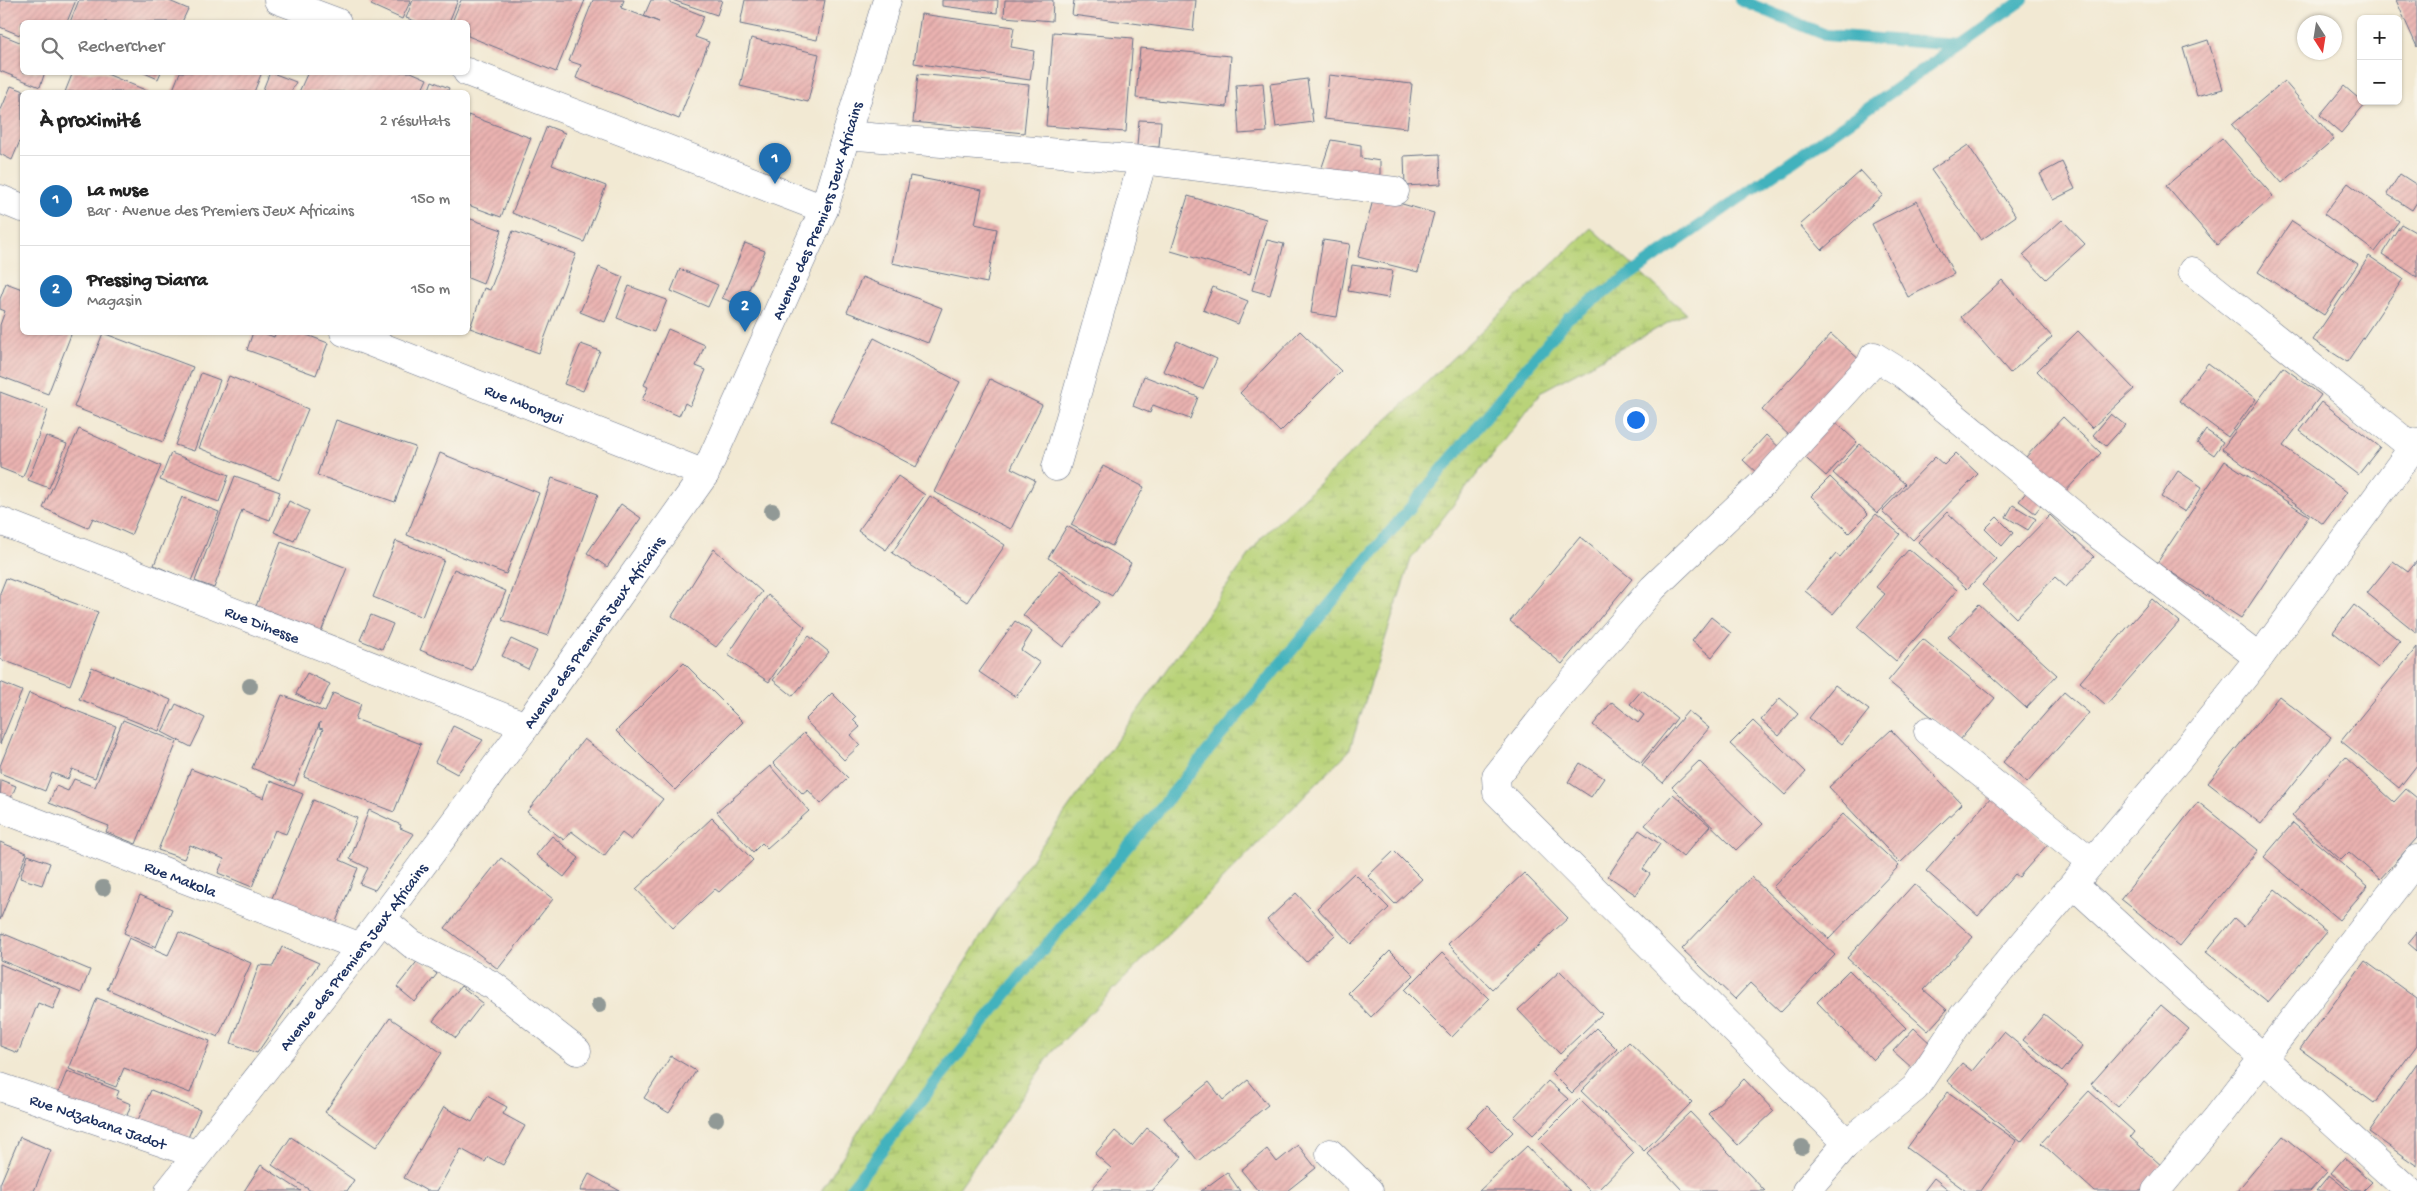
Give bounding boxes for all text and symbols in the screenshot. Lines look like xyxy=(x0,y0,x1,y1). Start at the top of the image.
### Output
north arrow xyxy=(2297,15,2342,60)
map controls xyxy=(2357,15,2402,105)
button: + xyxy=(2357,15,2402,60)
search box xyxy=(20,20,470,75)
icon: search xyxy=(38,34,66,62)
text: Rechercher xyxy=(78,36,164,59)
button: − xyxy=(2357,60,2402,105)
street label: Avenue des Premiers Jeux Africains xyxy=(769,99,869,324)
text: À proximité xyxy=(40,110,141,135)
text: 2 résultats xyxy=(380,113,450,132)
pin: 1 xyxy=(759,143,791,184)
text: La muse xyxy=(87,180,148,203)
text: 1 xyxy=(53,191,59,210)
text: 150 m xyxy=(411,191,450,210)
text: Bar · Avenue des Premiers Jeux Africains xyxy=(87,203,354,222)
text: Pressing Diarra xyxy=(87,270,208,293)
text: 2 xyxy=(52,281,60,300)
text: 150 m xyxy=(411,281,450,300)
pin: 2 xyxy=(729,291,761,332)
text: Magasin xyxy=(87,293,142,312)
street label: Rue Mbongui xyxy=(481,382,566,430)
your location xyxy=(1623,407,1649,433)
street label: Avenue des Premiers Jeux Africains xyxy=(521,533,671,734)
street label: Rue Dihesse xyxy=(221,604,302,650)
street label: Rue Makola xyxy=(141,858,220,904)
street label: Avenue des Premiers Jeux Africains xyxy=(277,860,434,1056)
street label: Rue Ndzabana Jadot xyxy=(27,1092,169,1157)

